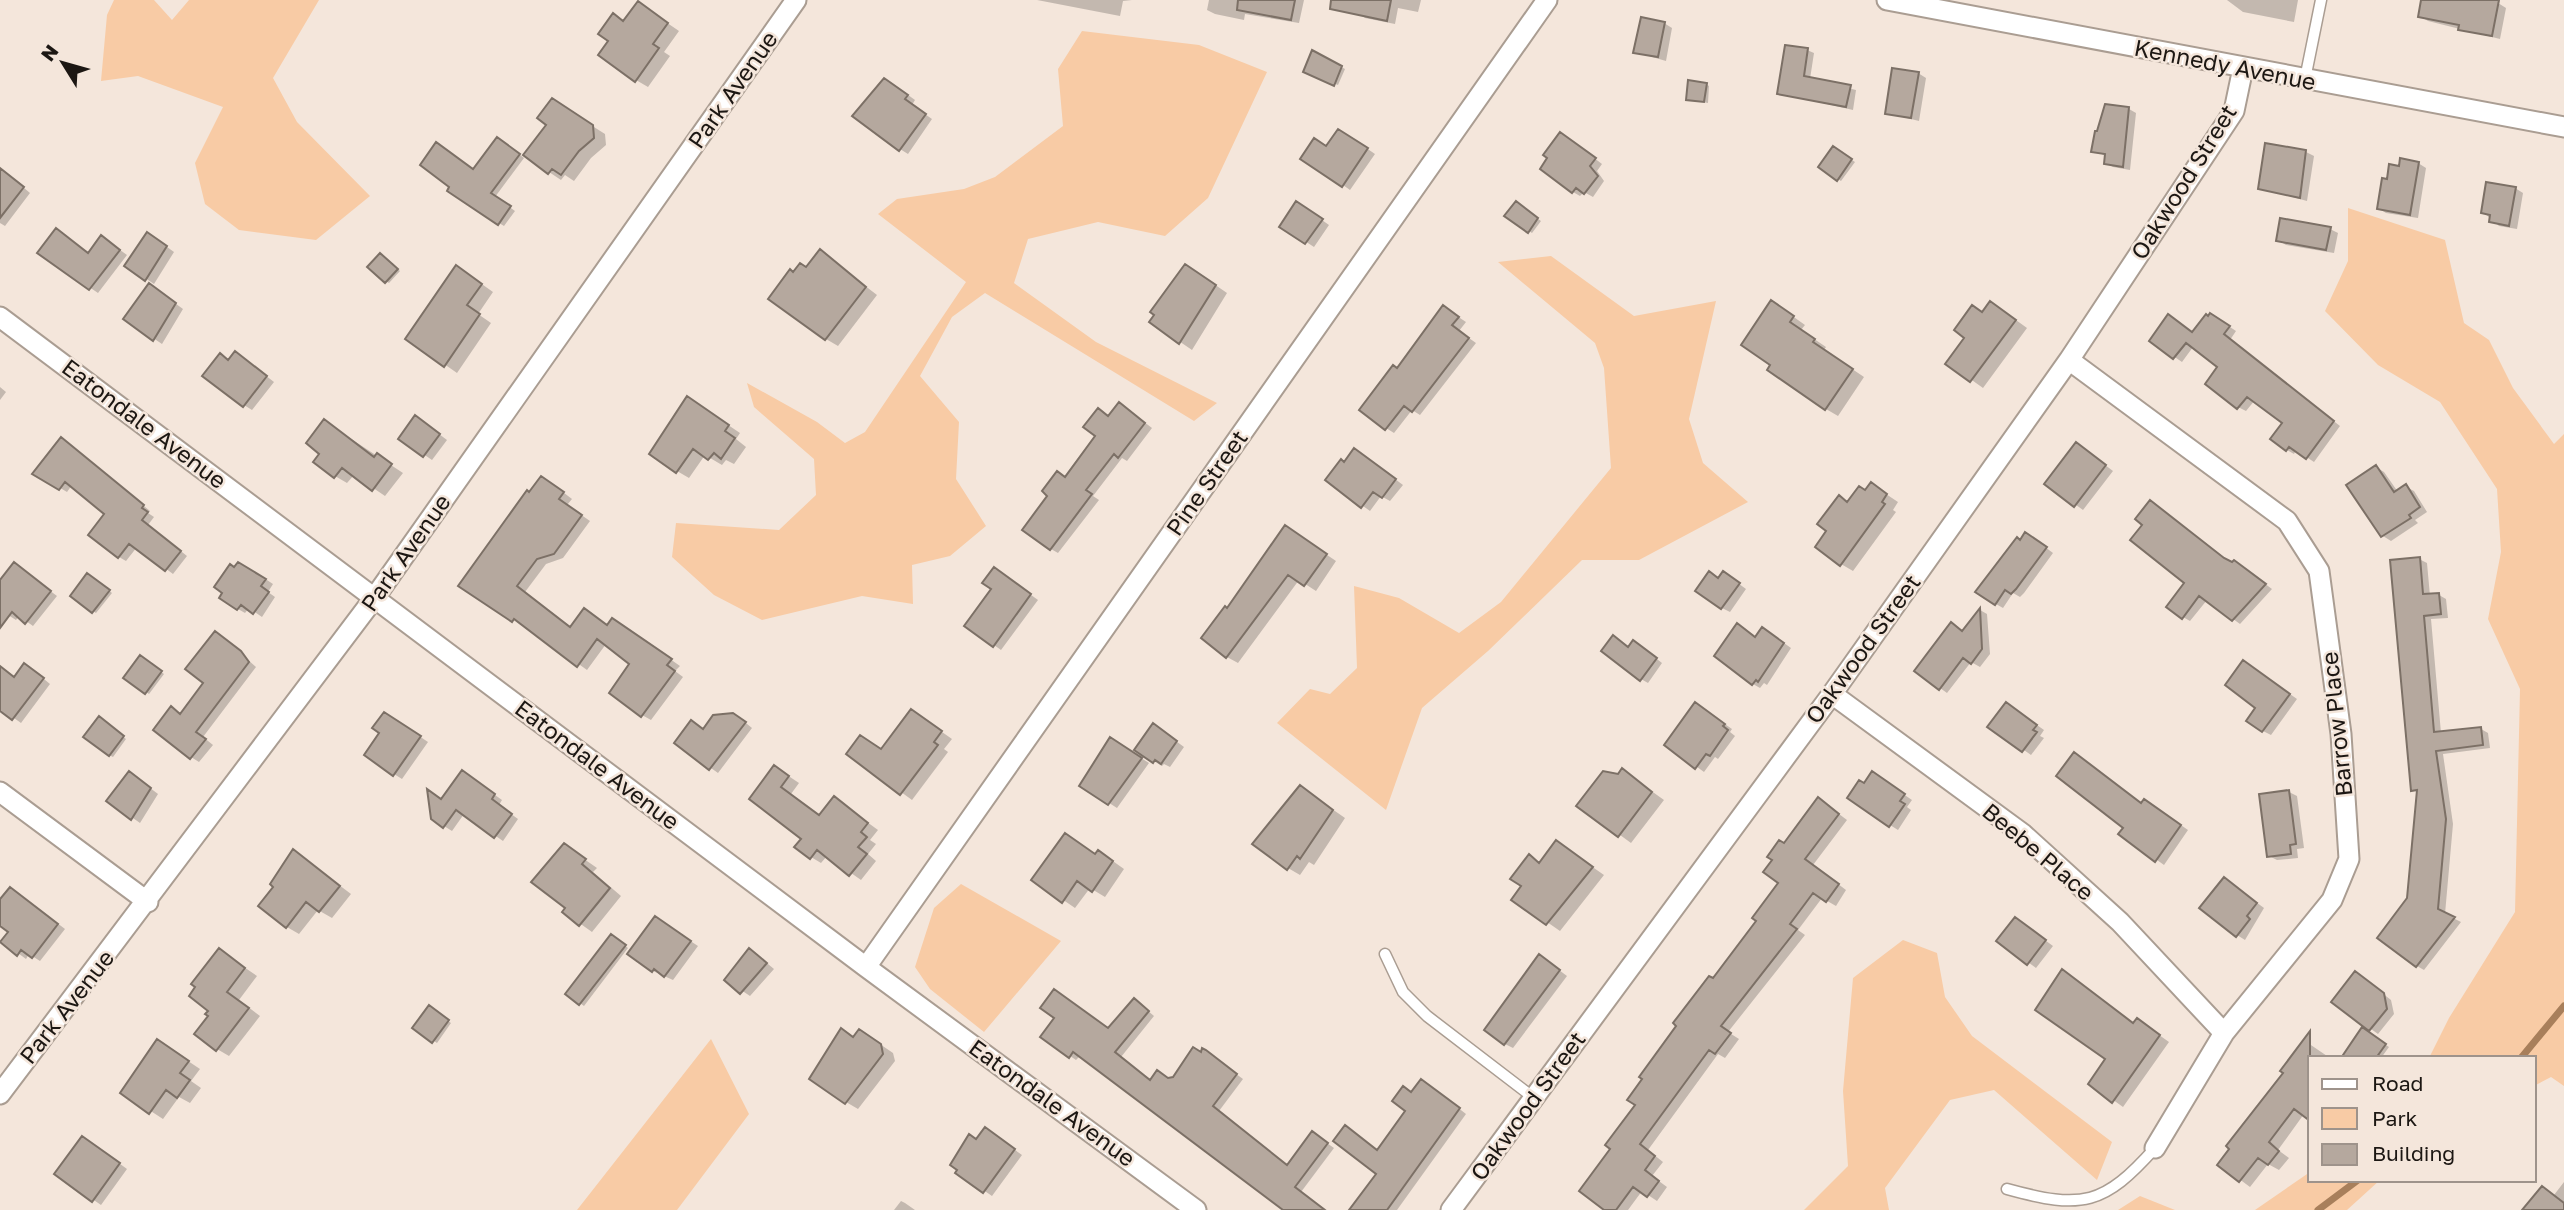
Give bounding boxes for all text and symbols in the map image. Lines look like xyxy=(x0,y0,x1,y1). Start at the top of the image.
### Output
street label: Park Avenue xyxy=(681,25,783,153)
north arrow xyxy=(28,28,98,98)
street label: Kennedy Avenue xyxy=(2132,33,2318,95)
text: N xyxy=(35,40,63,65)
street label: Oakwood Street xyxy=(2124,99,2242,264)
street label: Eatondale Avenue xyxy=(57,352,232,494)
street label: Pine Street xyxy=(1160,424,1253,541)
street label: Park Avenue xyxy=(354,488,456,616)
street label: Oakwood Street xyxy=(1799,568,1926,728)
street label: Barrow Place xyxy=(2314,650,2358,798)
street label: Eatondale Avenue xyxy=(510,693,685,835)
street label: Beebe Place xyxy=(1977,797,2100,906)
street label: Park Avenue xyxy=(13,944,119,1069)
street label: Oakwood Street xyxy=(1464,1025,1591,1185)
street label: Eatondale Avenue xyxy=(964,1033,1141,1172)
legend xyxy=(2308,1056,2536,1182)
text: Road xyxy=(2372,1070,2423,1096)
text: Park xyxy=(2372,1105,2418,1131)
text: Building xyxy=(2372,1140,2455,1166)

